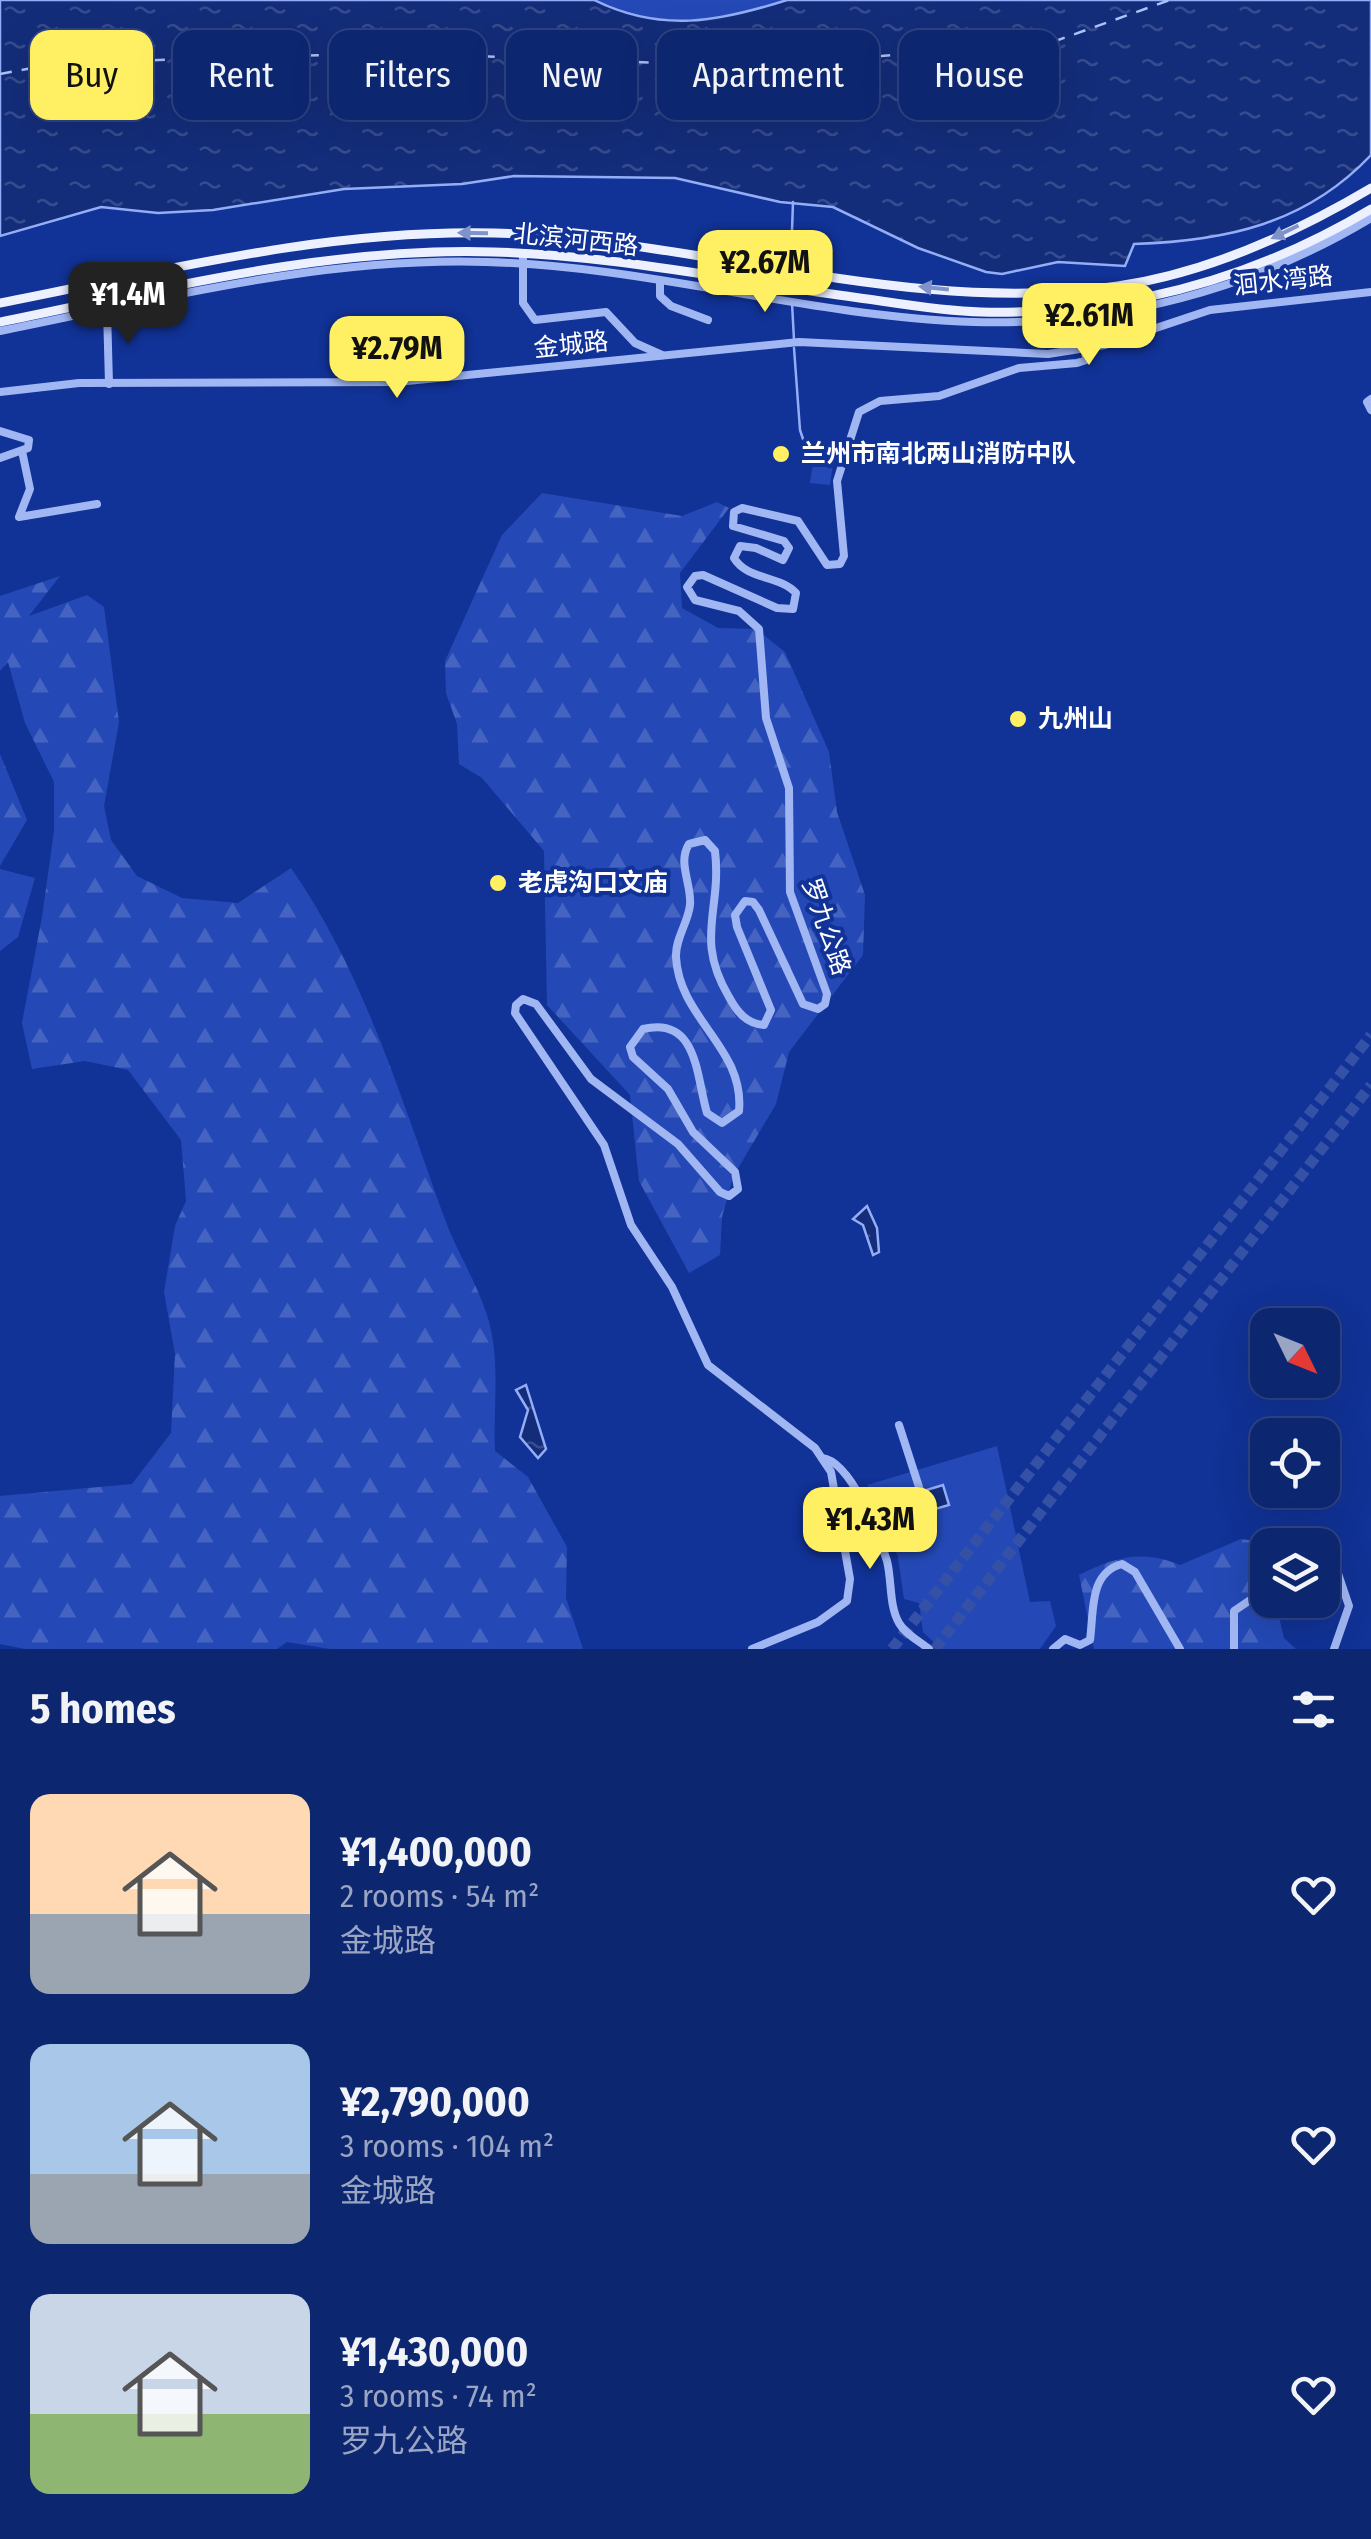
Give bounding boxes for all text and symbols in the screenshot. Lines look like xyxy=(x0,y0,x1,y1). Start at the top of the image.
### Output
chip: Buy xyxy=(30,30,153,120)
chip: Rent xyxy=(173,30,309,120)
chip: Filters xyxy=(329,30,486,120)
chip: New xyxy=(506,30,637,120)
chip: Apartment xyxy=(657,30,879,120)
chip: House xyxy=(899,30,1059,120)
street label: 北滨河西路 xyxy=(512,219,640,261)
one-way arrow xyxy=(1270,224,1299,241)
one-way arrow xyxy=(456,225,488,241)
pin: ¥2.67M xyxy=(684,230,846,315)
text: ¥2.67M xyxy=(720,243,810,281)
street label: 洄水湾路 xyxy=(1232,261,1334,301)
pin: ¥1.4M xyxy=(58,262,198,347)
text: ¥1.4M xyxy=(90,275,166,313)
one-way arrow xyxy=(918,280,950,296)
pin: ¥2.61M xyxy=(1008,283,1170,368)
text: ¥2.61M xyxy=(1044,296,1134,334)
pin: ¥2.79M xyxy=(316,316,478,401)
street label: 金城路 xyxy=(532,326,610,364)
text: ¥2.79M xyxy=(351,329,443,367)
place label: 兰州市南北两山消防中队 xyxy=(801,439,1076,469)
marker: 兰州市南北两山消防中队 xyxy=(770,443,792,465)
place label: 九州山 xyxy=(1038,704,1113,734)
marker: 九州山 xyxy=(1007,708,1029,730)
place label: 老虎沟口文庙 xyxy=(518,868,668,898)
marker: 老虎沟口文庙 xyxy=(487,872,509,894)
street label: 罗九公路 xyxy=(796,875,856,979)
north arrow xyxy=(1250,1308,1340,1398)
map controls xyxy=(1250,1308,1340,1618)
button: locate xyxy=(1250,1418,1340,1508)
pin: ¥1.43M xyxy=(789,1487,951,1572)
text: ¥1.43M xyxy=(825,1500,915,1538)
button: layers xyxy=(1250,1528,1340,1618)
icon: filters xyxy=(1286,1682,1341,1737)
text: 5 homes xyxy=(30,1684,176,1734)
text: ¥1,400,000 xyxy=(340,1827,532,1877)
icon: home xyxy=(110,1834,230,1954)
icon: heart xyxy=(1286,1867,1341,1922)
text: 2 rooms · 54 m² xyxy=(340,1877,539,1915)
text: 金城路 xyxy=(340,1922,436,1960)
text: ¥2,790,000 xyxy=(340,2077,530,2127)
icon: home xyxy=(110,2084,230,2204)
icon: heart xyxy=(1286,2117,1341,2172)
text: 3 rooms · 104 m² xyxy=(340,2127,554,2165)
text: 金城路 xyxy=(340,2172,436,2210)
text: ¥1,430,000 xyxy=(340,2327,528,2377)
icon: home xyxy=(110,2334,230,2454)
icon: heart xyxy=(1286,2367,1341,2422)
text: 3 rooms · 74 m² xyxy=(340,2377,537,2415)
text: 罗九公路 xyxy=(340,2422,468,2460)

